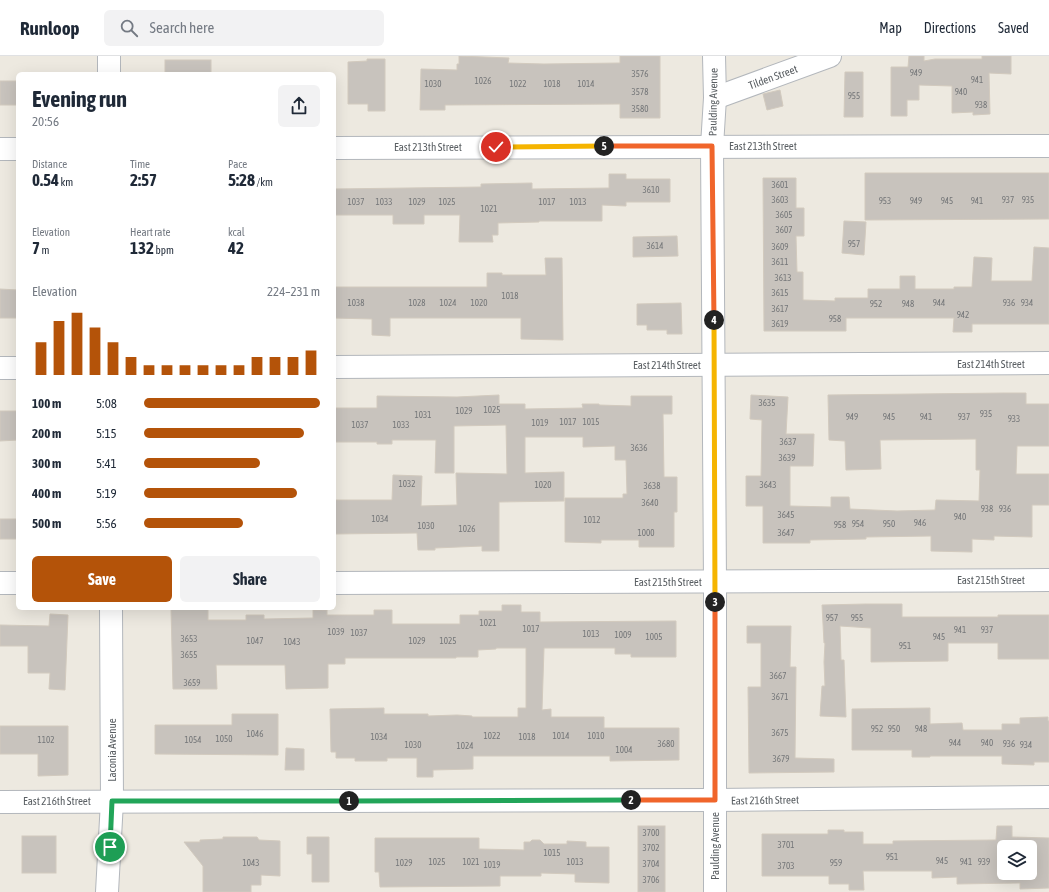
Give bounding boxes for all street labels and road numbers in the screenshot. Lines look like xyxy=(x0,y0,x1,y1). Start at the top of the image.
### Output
street label: Tilden Street xyxy=(747,63,799,91)
street label: Paulding Avenue xyxy=(706,68,720,136)
street label: East 213th Street xyxy=(729,140,797,152)
street label: East 213th Street xyxy=(394,141,462,153)
street label: East 214th Street xyxy=(957,358,1025,370)
street label: East 214th Street xyxy=(633,359,701,371)
street label: East 215th Street xyxy=(957,574,1025,586)
street label: East 215th Street xyxy=(634,576,702,588)
street label: Laconia Avenue xyxy=(106,718,118,782)
street label: East 216th Street xyxy=(731,793,799,807)
street label: East 216th Street xyxy=(23,795,91,807)
street label: Paulding Avenue xyxy=(709,812,721,880)

